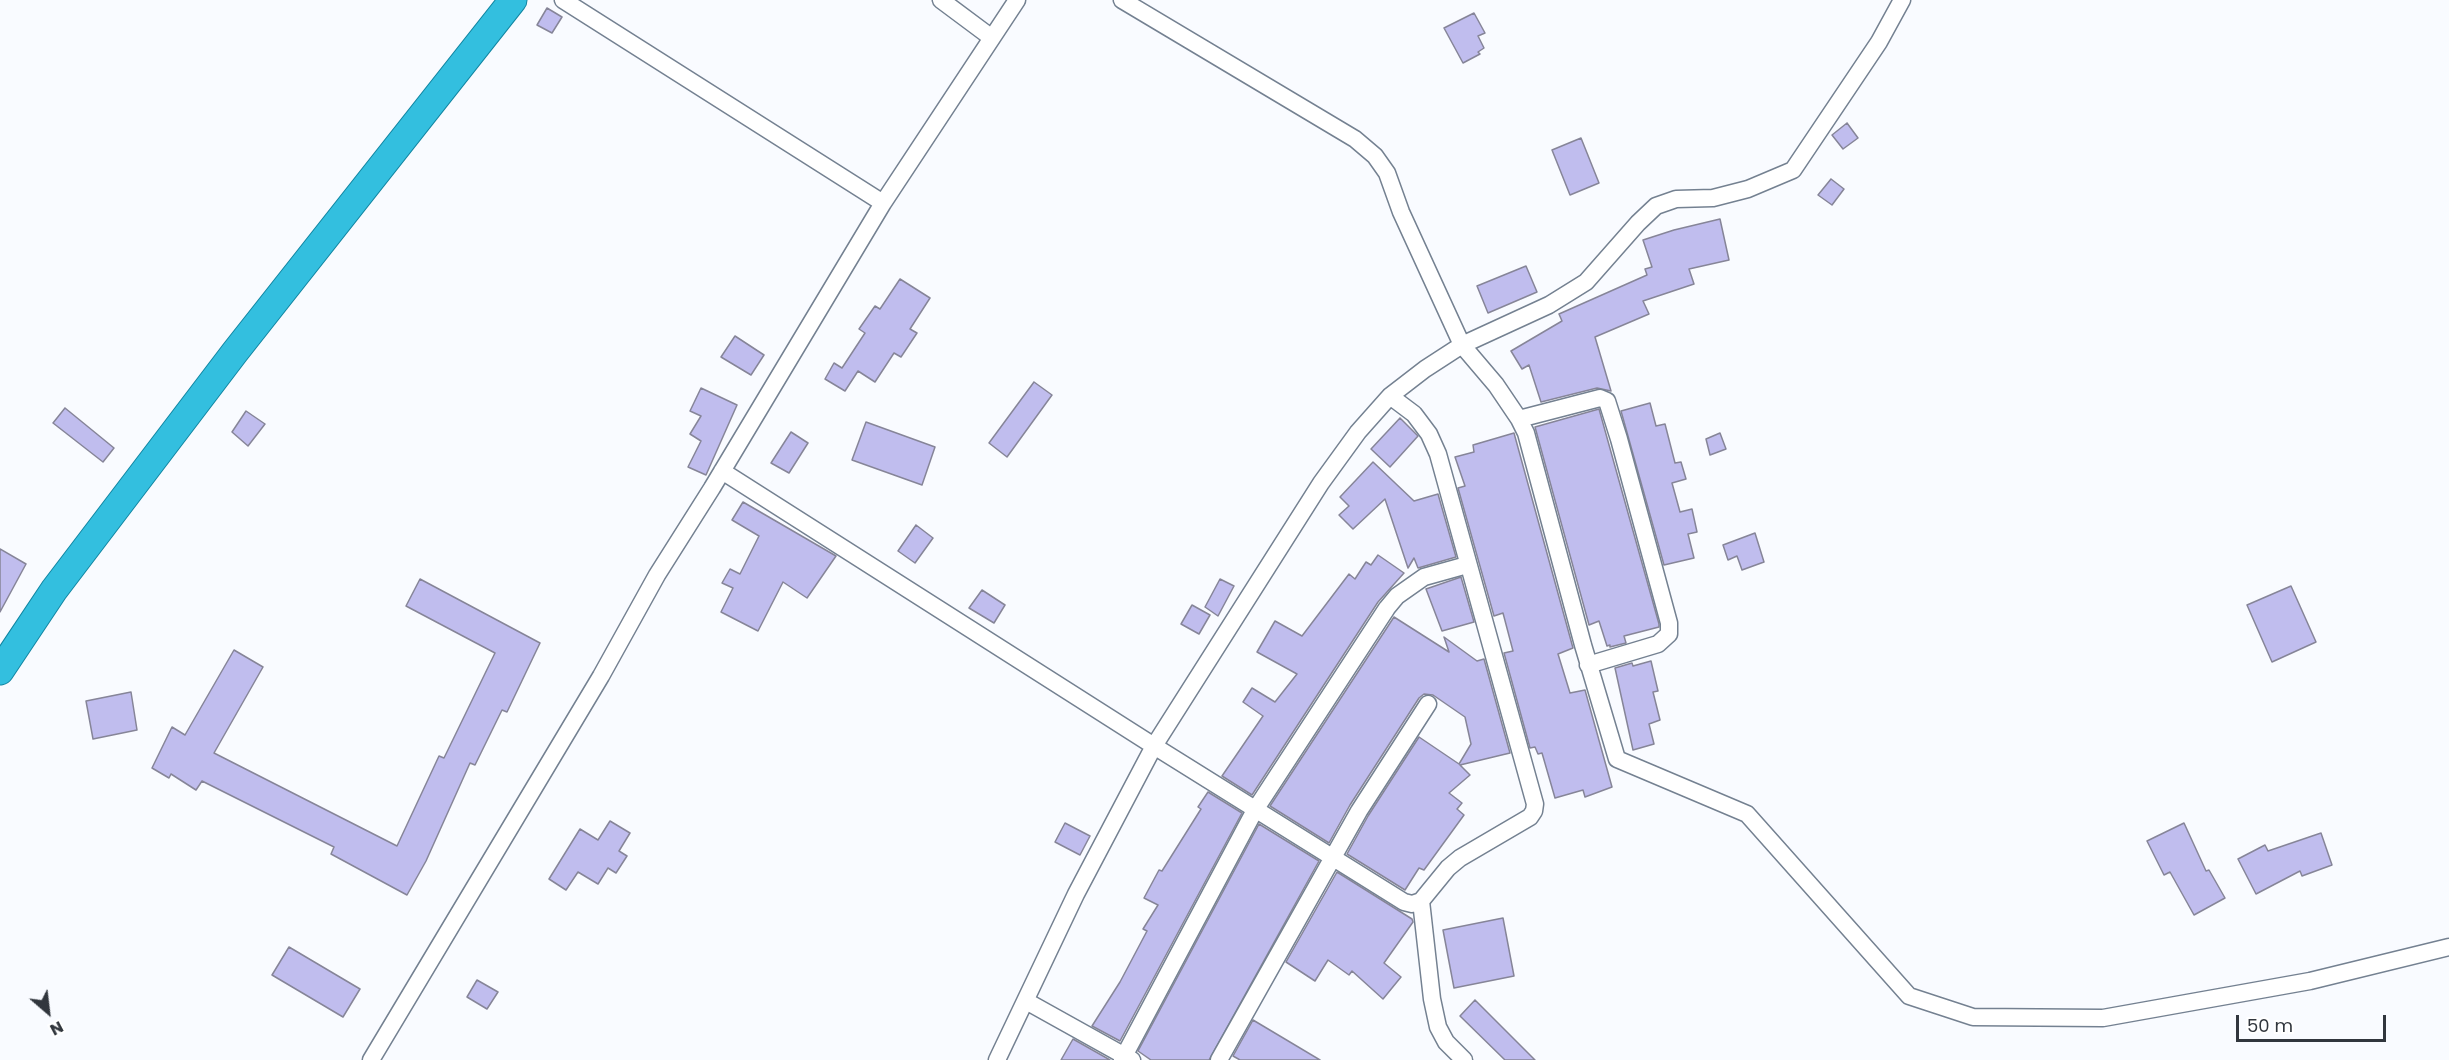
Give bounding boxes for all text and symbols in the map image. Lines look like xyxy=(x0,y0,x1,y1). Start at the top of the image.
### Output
north arrow xyxy=(18,982,78,1042)
scale bar xyxy=(2239,1003,2389,1041)
text: 50 m xyxy=(2247,1013,2293,1038)
text: N xyxy=(46,1015,67,1041)

